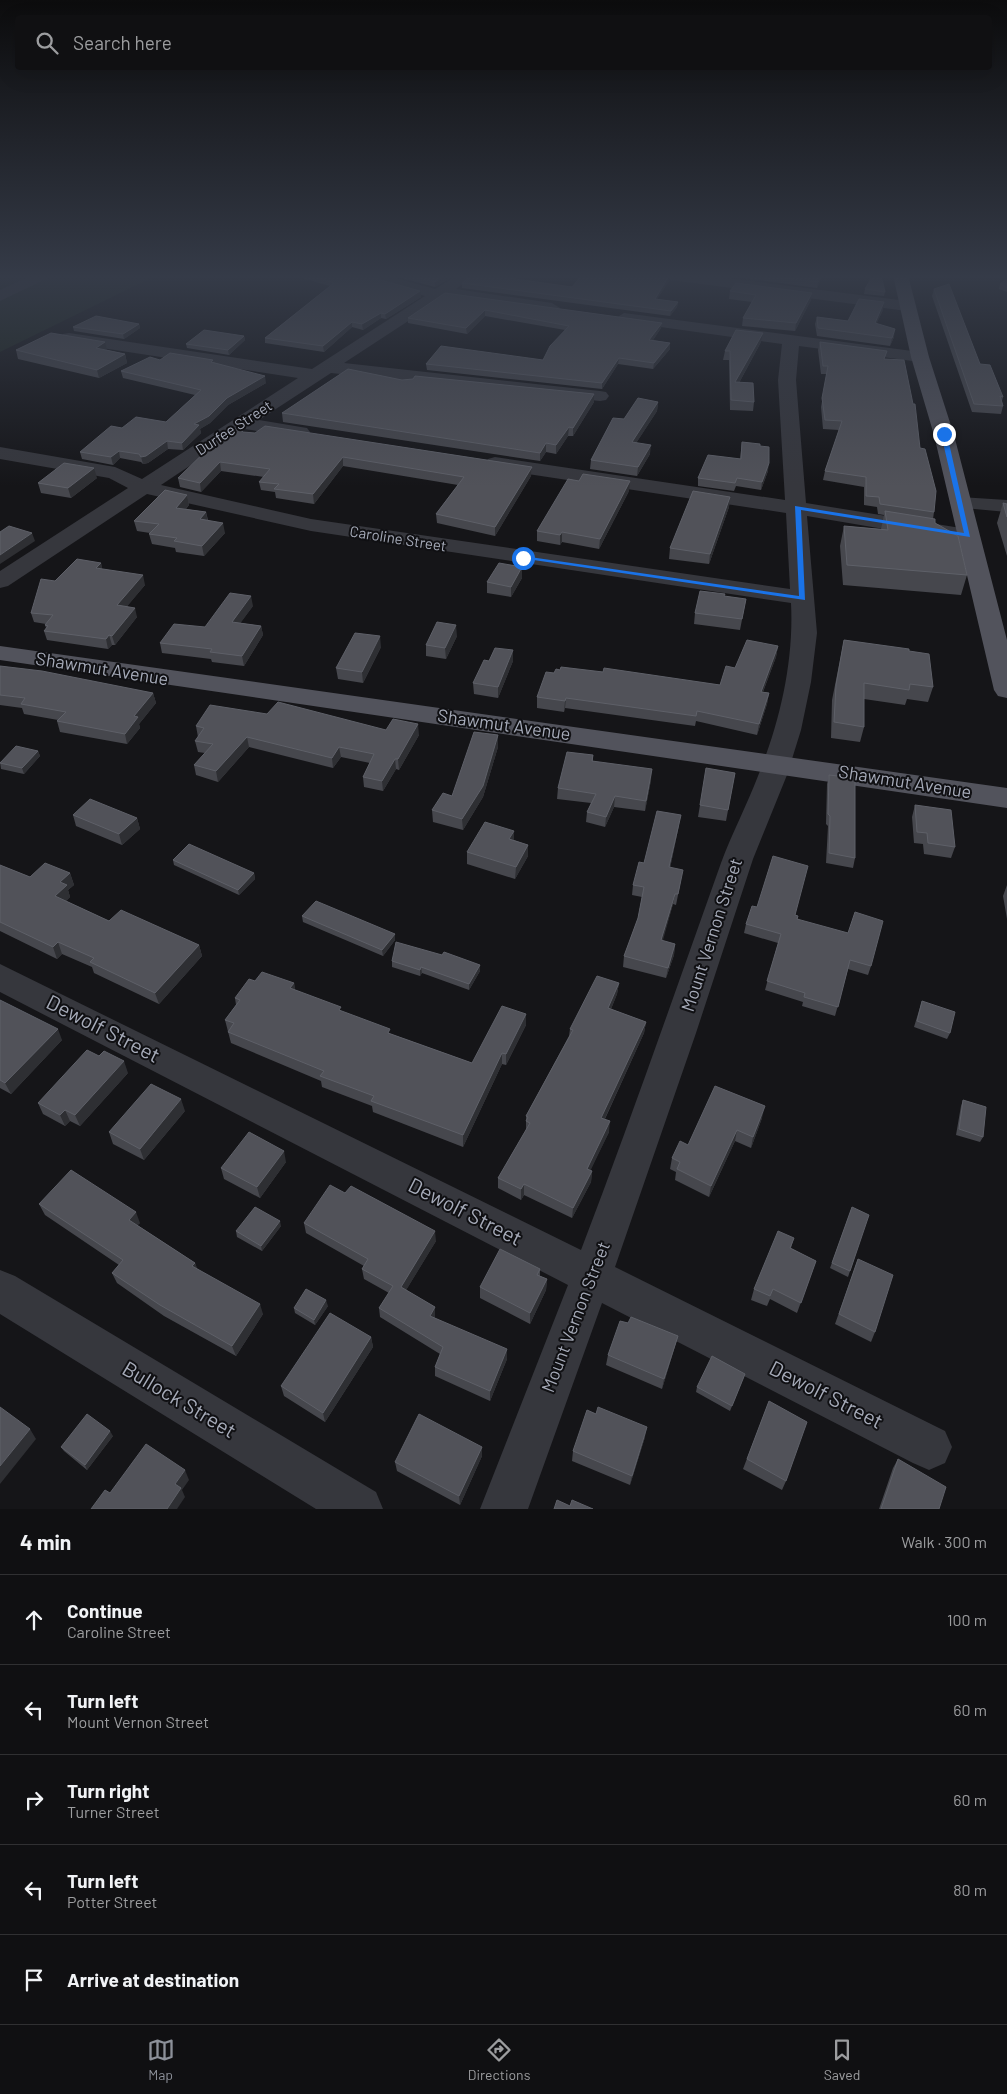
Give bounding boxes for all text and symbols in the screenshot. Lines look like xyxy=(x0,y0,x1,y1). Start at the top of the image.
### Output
search box xyxy=(15,15,992,70)
icon: search xyxy=(33,29,61,57)
text: Search here xyxy=(73,31,172,54)
street label: Durfee Street xyxy=(192,396,275,458)
route end xyxy=(933,423,956,446)
street label: Caroline Street xyxy=(349,522,448,555)
route start xyxy=(512,547,535,570)
street label: Shawmut Avenue xyxy=(34,647,170,689)
street label: Shawmut Avenue xyxy=(436,704,572,744)
street label: Shawmut Avenue xyxy=(837,760,973,802)
street label: Mount Vernon Street xyxy=(676,855,746,1014)
street label: Dewolf Street xyxy=(43,988,165,1067)
street label: Dewolf Street xyxy=(405,1171,527,1250)
street label: Mount Vernon Street xyxy=(536,1238,614,1395)
street label: Dewolf Street xyxy=(766,1354,888,1433)
street label: Bullock Street xyxy=(118,1355,241,1442)
text: 4 min xyxy=(20,1529,71,1554)
text: Walk · 300 m xyxy=(901,1532,987,1551)
text: Continue xyxy=(67,1599,143,1622)
icon: ahead xyxy=(20,1606,48,1634)
text: 100 m xyxy=(947,1610,987,1629)
text: Caroline Street xyxy=(67,1622,171,1641)
text: Turn left xyxy=(67,1689,138,1712)
icon: left xyxy=(20,1696,48,1724)
text: 60 m xyxy=(953,1700,987,1719)
text: Mount Vernon Street xyxy=(67,1712,209,1731)
text: Turn right xyxy=(67,1779,149,1802)
icon: right xyxy=(20,1786,48,1814)
text: 60 m xyxy=(953,1790,987,1809)
text: Turner Street xyxy=(67,1802,160,1821)
text: Turn left xyxy=(67,1869,138,1892)
icon: left xyxy=(20,1876,48,1904)
text: 80 m xyxy=(953,1880,987,1899)
text: Potter Street xyxy=(67,1892,157,1911)
icon: arrive xyxy=(20,1966,48,1994)
text: Arrive at destination xyxy=(67,1968,239,1991)
tab: Map xyxy=(147,2036,175,2083)
tab: Directions xyxy=(468,2036,530,2083)
tab: Saved xyxy=(824,2036,860,2083)

